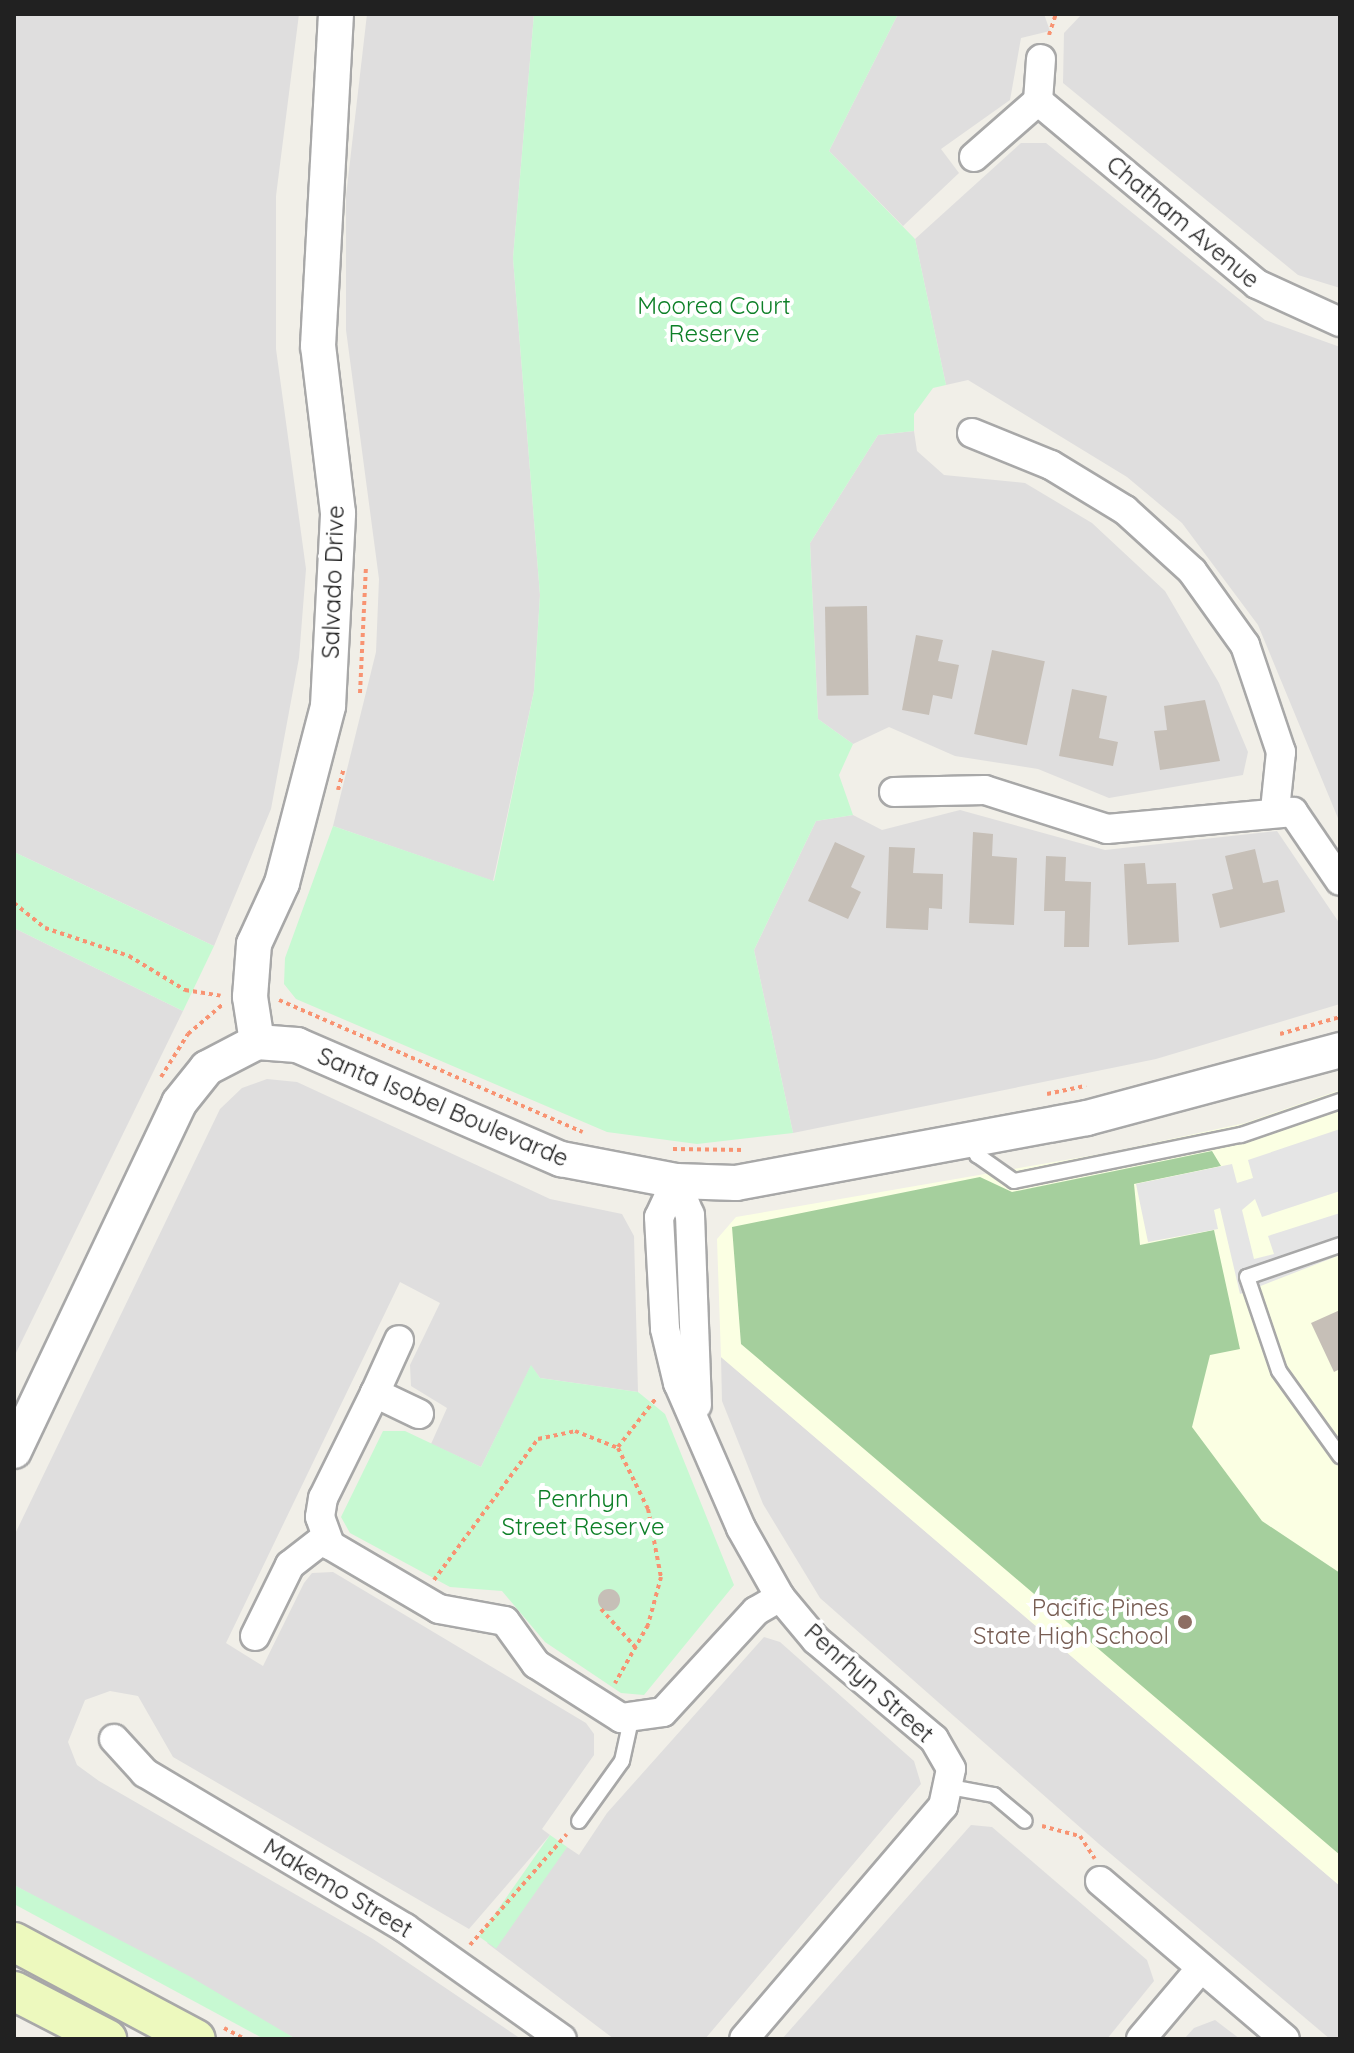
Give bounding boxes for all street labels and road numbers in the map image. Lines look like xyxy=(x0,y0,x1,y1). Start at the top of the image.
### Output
street label: Chatham Avenue xyxy=(1101,150,1265,294)
street label: Salvado Drive xyxy=(316,505,350,659)
street label: Santa Isobel Boulevarde xyxy=(313,1041,573,1173)
street label: Penrhyn Street xyxy=(798,1617,940,1749)
street label: Makemo Street xyxy=(258,1832,418,1944)

